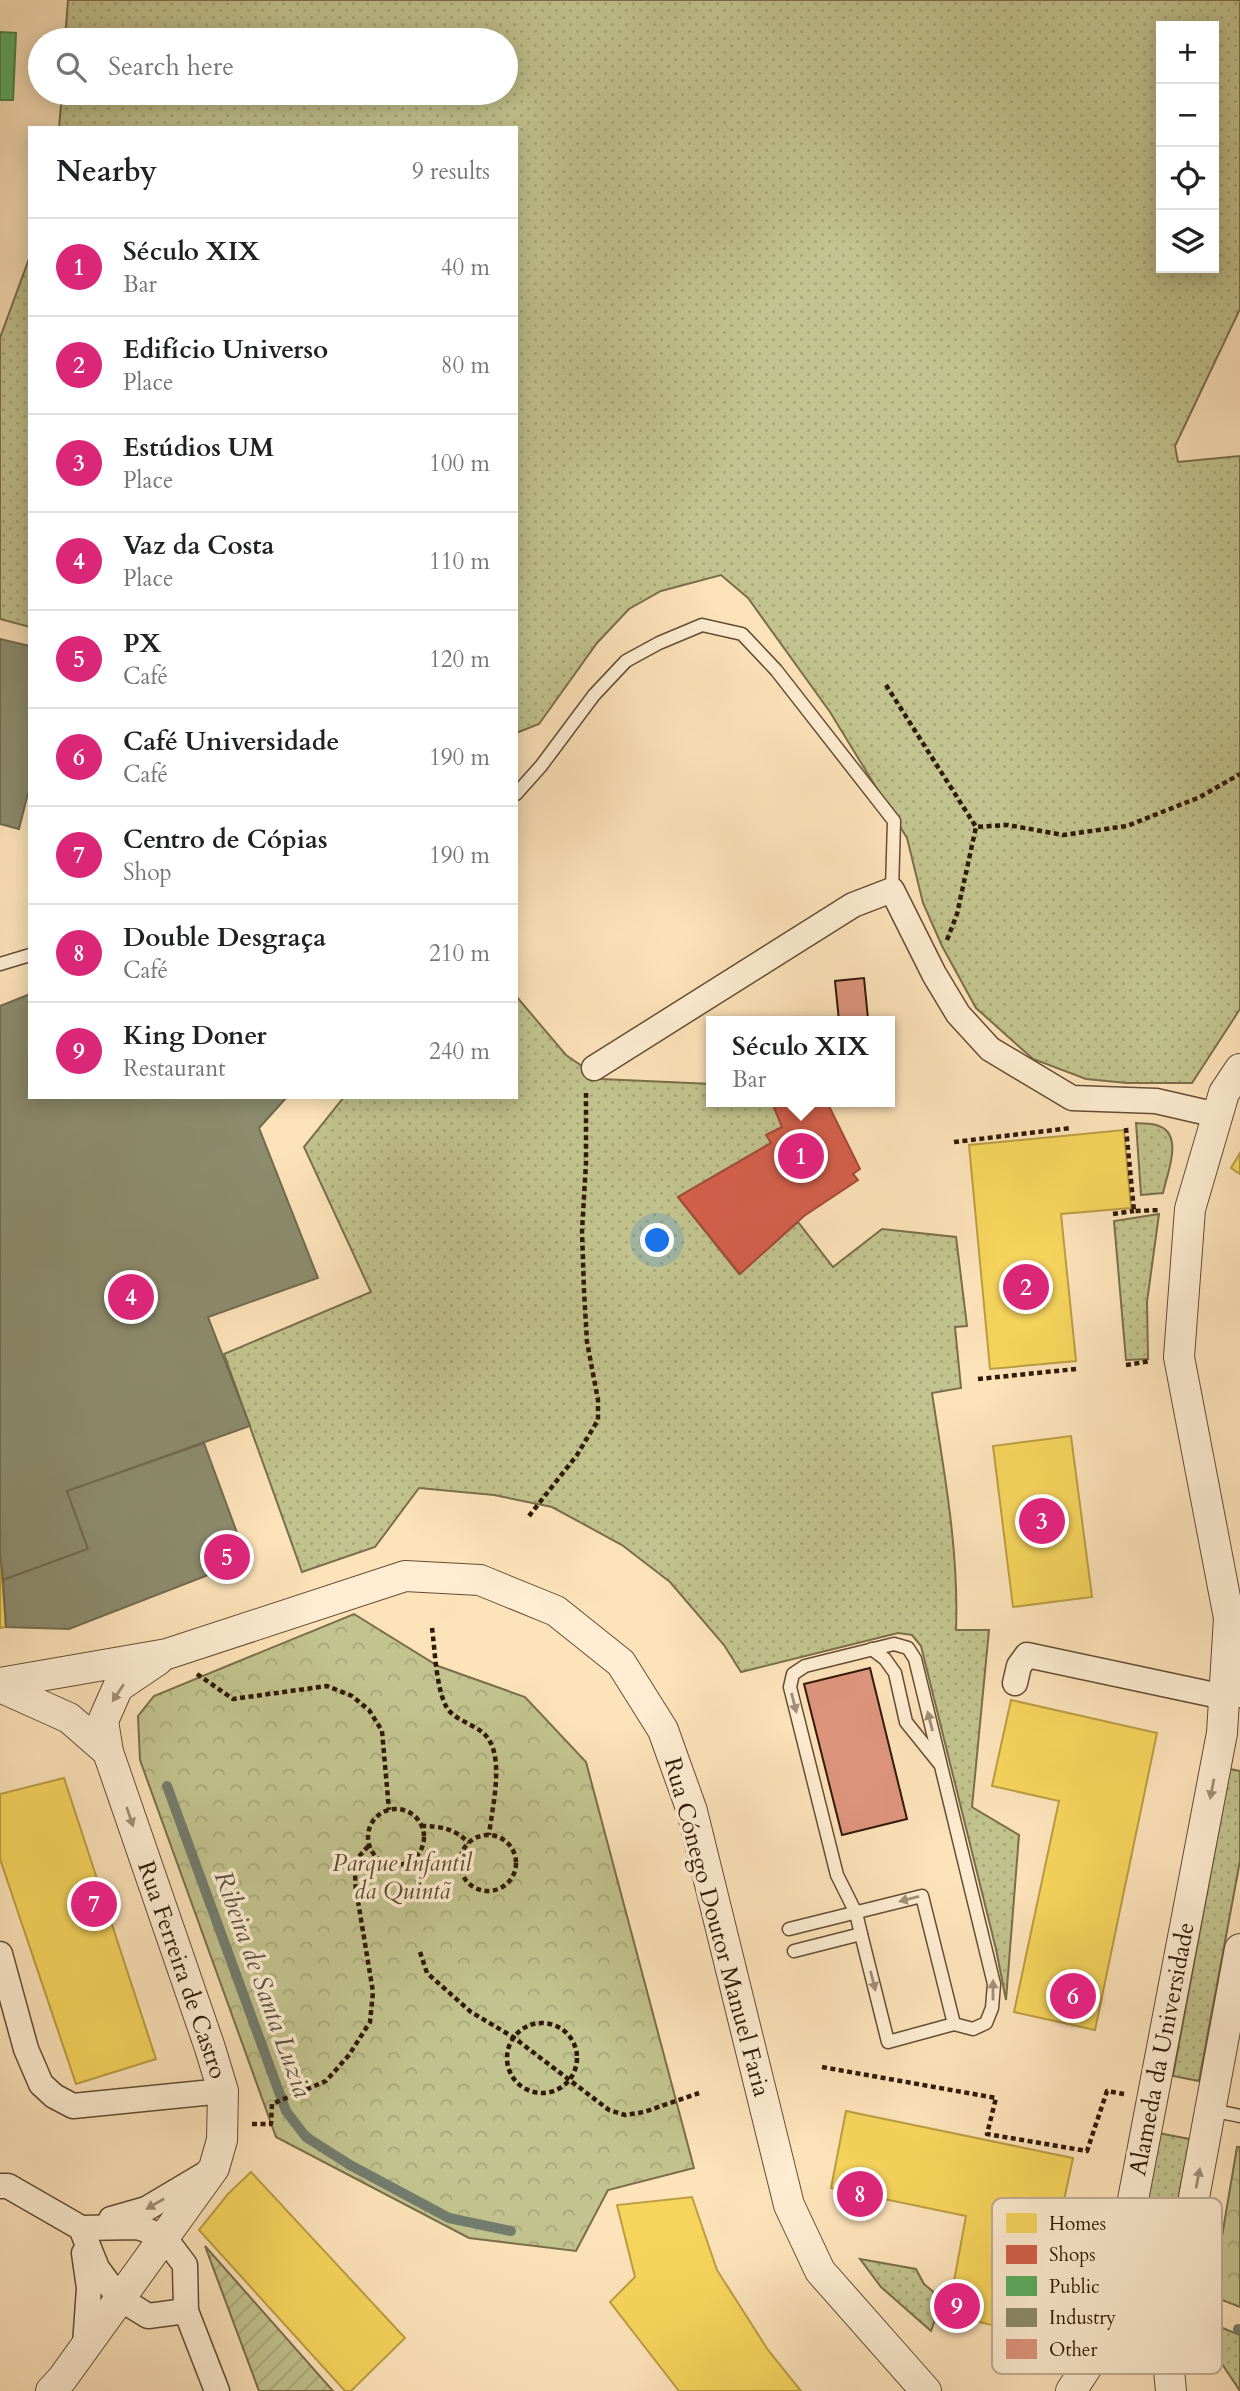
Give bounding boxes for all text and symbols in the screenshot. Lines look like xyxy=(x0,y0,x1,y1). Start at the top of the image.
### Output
map controls xyxy=(1156,21,1219,273)
button: + xyxy=(1156,21,1219,84)
search box xyxy=(28,28,518,105)
icon: search xyxy=(52,48,90,86)
text: Search here xyxy=(108,49,234,84)
button: − xyxy=(1156,84,1219,147)
button: locate xyxy=(1156,147,1219,210)
text: Nearby xyxy=(56,151,157,192)
text: 9 results xyxy=(412,156,490,187)
button: layers xyxy=(1156,210,1219,273)
text: Século XIX xyxy=(123,234,260,269)
text: 1 xyxy=(73,252,85,283)
text: 40 m xyxy=(441,252,490,283)
text: Bar xyxy=(123,269,157,300)
text: Edifício Universo xyxy=(123,332,328,367)
text: 2 xyxy=(73,350,85,381)
text: 80 m xyxy=(441,350,490,381)
text: Place xyxy=(123,367,173,398)
text: Estúdios UM xyxy=(123,430,274,465)
text: 3 xyxy=(73,448,85,479)
text: 100 m xyxy=(429,448,490,479)
text: Place xyxy=(123,465,173,496)
text: Vaz da Costa xyxy=(123,528,274,563)
text: 4 xyxy=(73,546,85,577)
text: 110 m xyxy=(429,546,490,577)
text: Place xyxy=(123,563,173,594)
text: PX xyxy=(123,626,161,661)
text: 5 xyxy=(73,644,85,675)
text: 120 m xyxy=(429,644,490,675)
text: Café xyxy=(123,661,168,692)
text: Café Universidade xyxy=(123,724,339,759)
text: 6 xyxy=(73,742,85,773)
text: 190 m xyxy=(429,742,490,773)
text: Café xyxy=(123,759,168,790)
text: Centro de Cópias xyxy=(123,822,328,857)
text: 7 xyxy=(73,840,85,871)
text: 190 m xyxy=(429,840,490,871)
text: Shop xyxy=(123,857,172,888)
text: Double Desgraça xyxy=(123,920,326,955)
text: 8 xyxy=(73,938,85,969)
text: 210 m xyxy=(429,938,490,969)
text: Café xyxy=(123,955,168,986)
popup xyxy=(706,1016,895,1107)
text: King Doner xyxy=(123,1018,267,1053)
text: Século XIX xyxy=(732,1029,869,1064)
text: 9 xyxy=(73,1036,85,1067)
text: 240 m xyxy=(429,1036,490,1067)
text: Restaurant xyxy=(123,1053,226,1084)
text: Bar xyxy=(732,1064,766,1095)
pin: 1 xyxy=(778,1130,824,1182)
your location xyxy=(640,1223,674,1257)
pin: 2 xyxy=(1003,1261,1049,1313)
pin: 4 xyxy=(108,1271,154,1323)
pin: 3 xyxy=(1019,1495,1065,1547)
pin: 5 xyxy=(204,1531,250,1583)
one-way arrow xyxy=(111,1683,124,1703)
one-way arrow xyxy=(789,1693,800,1715)
one-way arrow xyxy=(924,1710,935,1732)
street label: Rua Cónego Doutor Manuel Faria xyxy=(656,1754,778,2101)
one-way arrow xyxy=(1206,1778,1217,1800)
one-way arrow xyxy=(125,1807,136,1828)
park label: Parque Infantil da Quintã xyxy=(332,1847,473,1908)
street label: Rua Ferreira de Castro xyxy=(129,1857,235,2083)
water label: Ribeira de Santa Luzia xyxy=(206,1866,320,2102)
pin: 7 xyxy=(71,1878,117,1930)
one-way arrow xyxy=(898,1894,920,1905)
street label: Alameda da Universidade xyxy=(1121,1920,1203,2178)
one-way arrow xyxy=(868,1970,879,1992)
pin: 6 xyxy=(1050,1970,1096,2022)
one-way arrow xyxy=(987,1979,999,2001)
one-way arrow xyxy=(1193,2167,1204,2189)
pin: 8 xyxy=(837,2168,883,2220)
one-way arrow xyxy=(146,2197,165,2210)
legend xyxy=(992,2198,1222,2374)
text: Homes xyxy=(1049,2211,1106,2237)
text: Shops xyxy=(1049,2242,1096,2268)
text: Public xyxy=(1049,2274,1100,2300)
pin: 9 xyxy=(934,2280,980,2332)
text: Industry xyxy=(1049,2305,1116,2331)
text: Other xyxy=(1049,2337,1097,2363)

